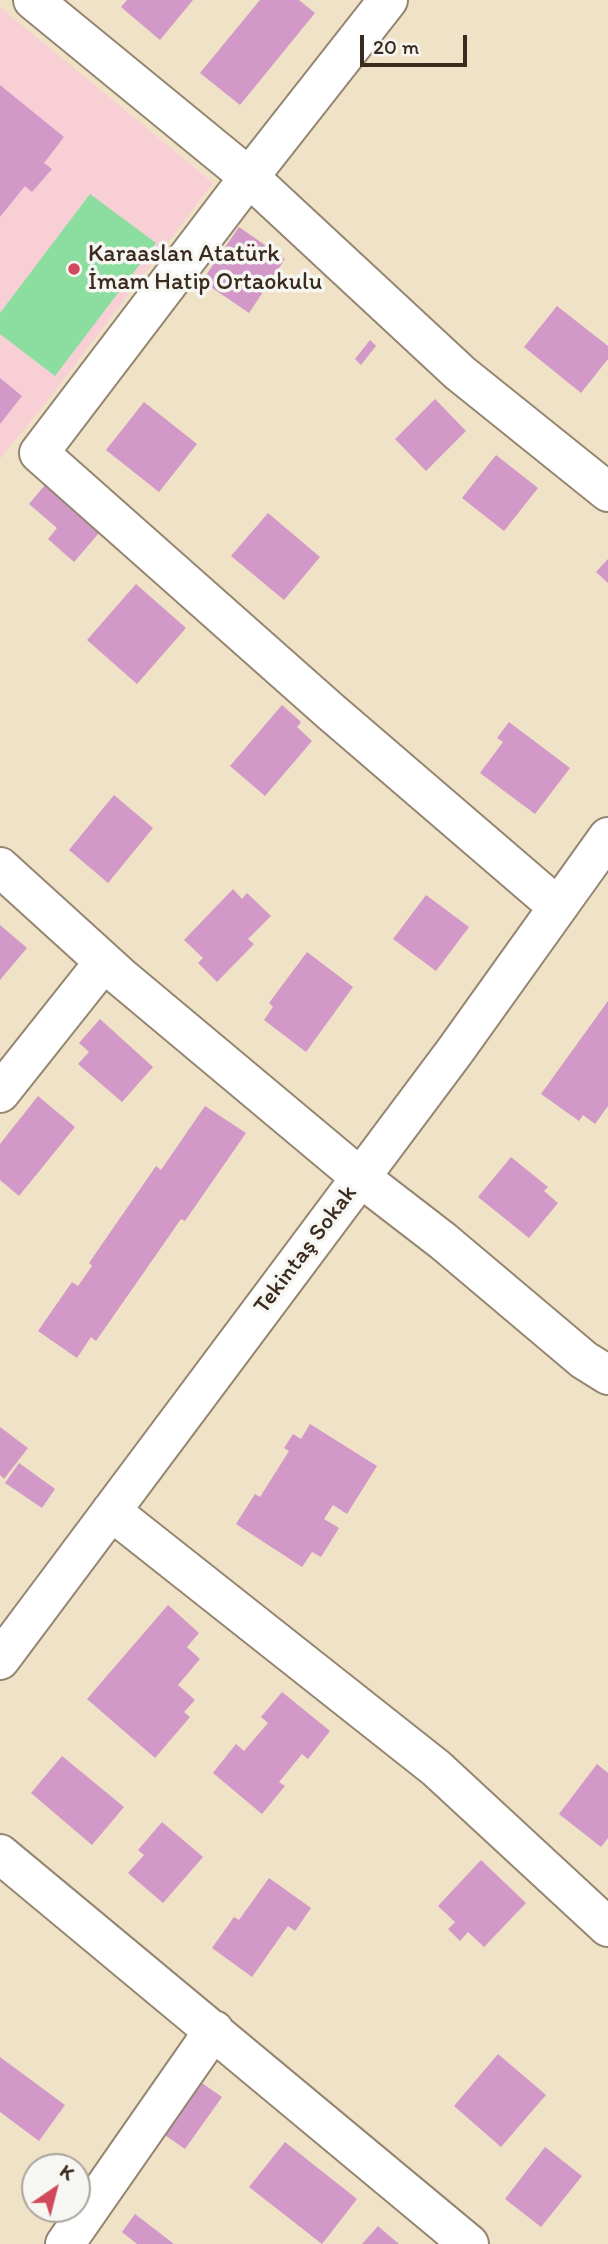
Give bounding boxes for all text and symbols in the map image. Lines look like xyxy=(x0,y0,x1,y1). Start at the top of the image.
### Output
scale bar xyxy=(363,21,470,65)
text: 20 m xyxy=(373,34,419,59)
place label: Karaaslan Atatürk İmam Hatip Ortaokulu xyxy=(88,241,322,297)
marker: Karaaslan Atatürk İmam Hatip Ortaokulu xyxy=(66,261,82,277)
street label: Tekintaş Sokak xyxy=(248,1180,364,1320)
north arrow xyxy=(21,2153,91,2223)
text: K xyxy=(56,2159,79,2185)

